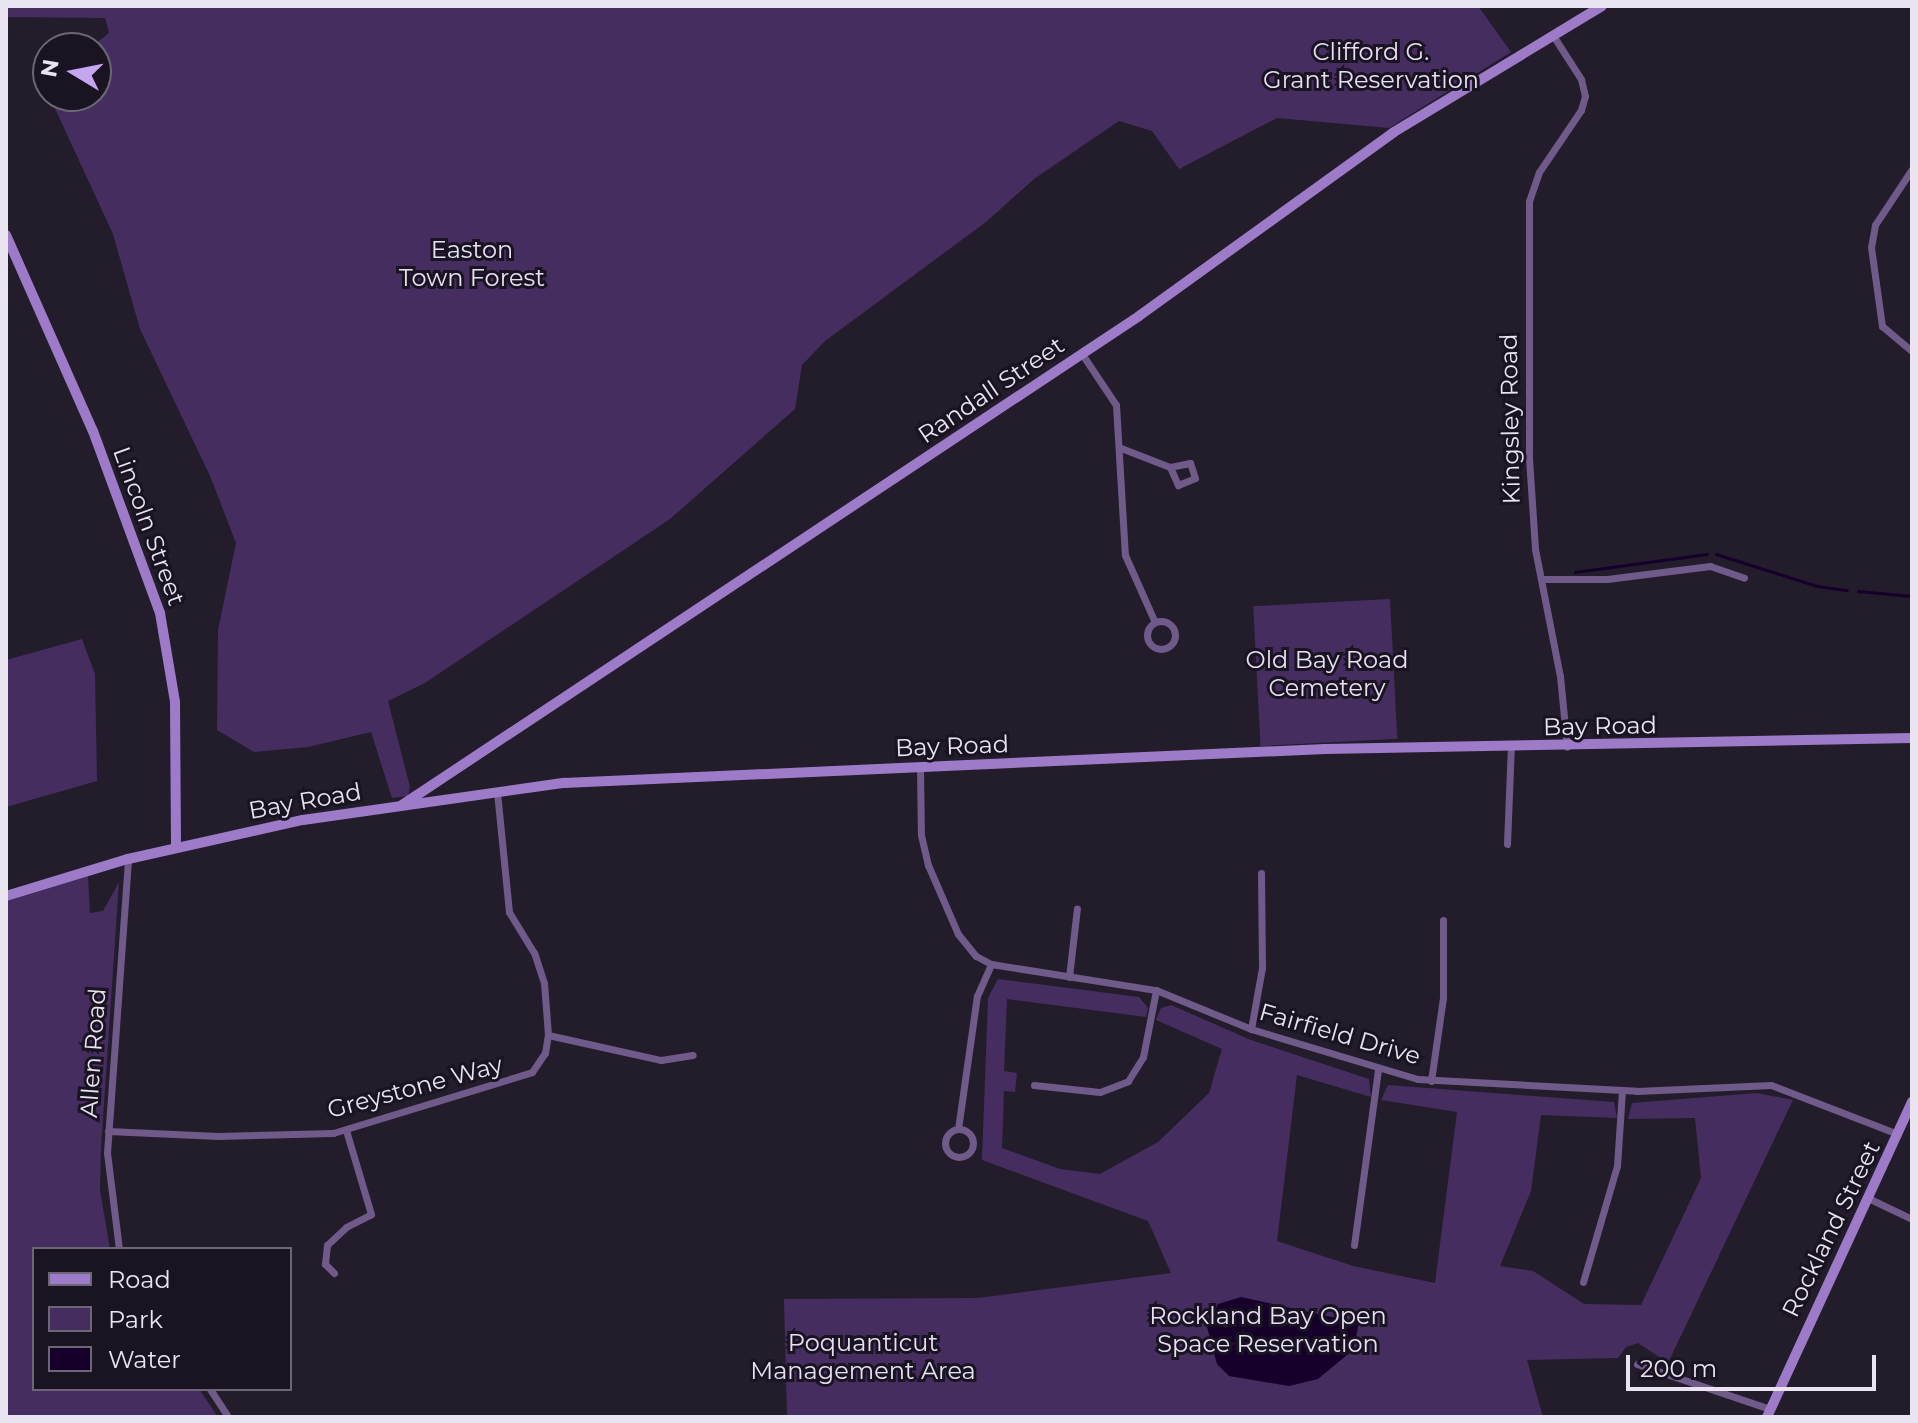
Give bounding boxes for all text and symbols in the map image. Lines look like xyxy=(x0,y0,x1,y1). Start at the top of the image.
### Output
north arrow xyxy=(32,32,112,112)
park label: Clifford G. Grant Reservation xyxy=(1263,38,1479,94)
text: N xyxy=(35,57,65,79)
park label: Easton Town Forest xyxy=(399,236,545,292)
street label: Randall Street xyxy=(913,331,1069,449)
street label: Kingsley Road xyxy=(1494,333,1526,505)
street label: Lincoln Street xyxy=(107,443,191,609)
park label: Old Bay Road Cemetery xyxy=(1246,646,1408,702)
street label: Bay Road xyxy=(1543,711,1657,741)
street label: Bay Road xyxy=(895,730,1009,762)
street label: Bay Road xyxy=(246,777,364,825)
street label: Allen Road xyxy=(74,987,112,1119)
street label: Fairfield Drive xyxy=(1256,997,1424,1071)
street label: Greystone Way xyxy=(324,1050,506,1124)
street label: Rockland Street xyxy=(1776,1136,1886,1322)
legend xyxy=(32,1247,292,1391)
text: Road xyxy=(108,1265,171,1294)
park label: Rockland Bay Open Space Reservation xyxy=(1149,1302,1387,1358)
text: Park xyxy=(108,1305,163,1334)
park label: Poquanticut Management Area xyxy=(750,1329,976,1385)
scale bar xyxy=(1630,1339,1880,1389)
text: Water xyxy=(108,1345,181,1374)
text: 200 m xyxy=(1640,1354,1717,1383)

